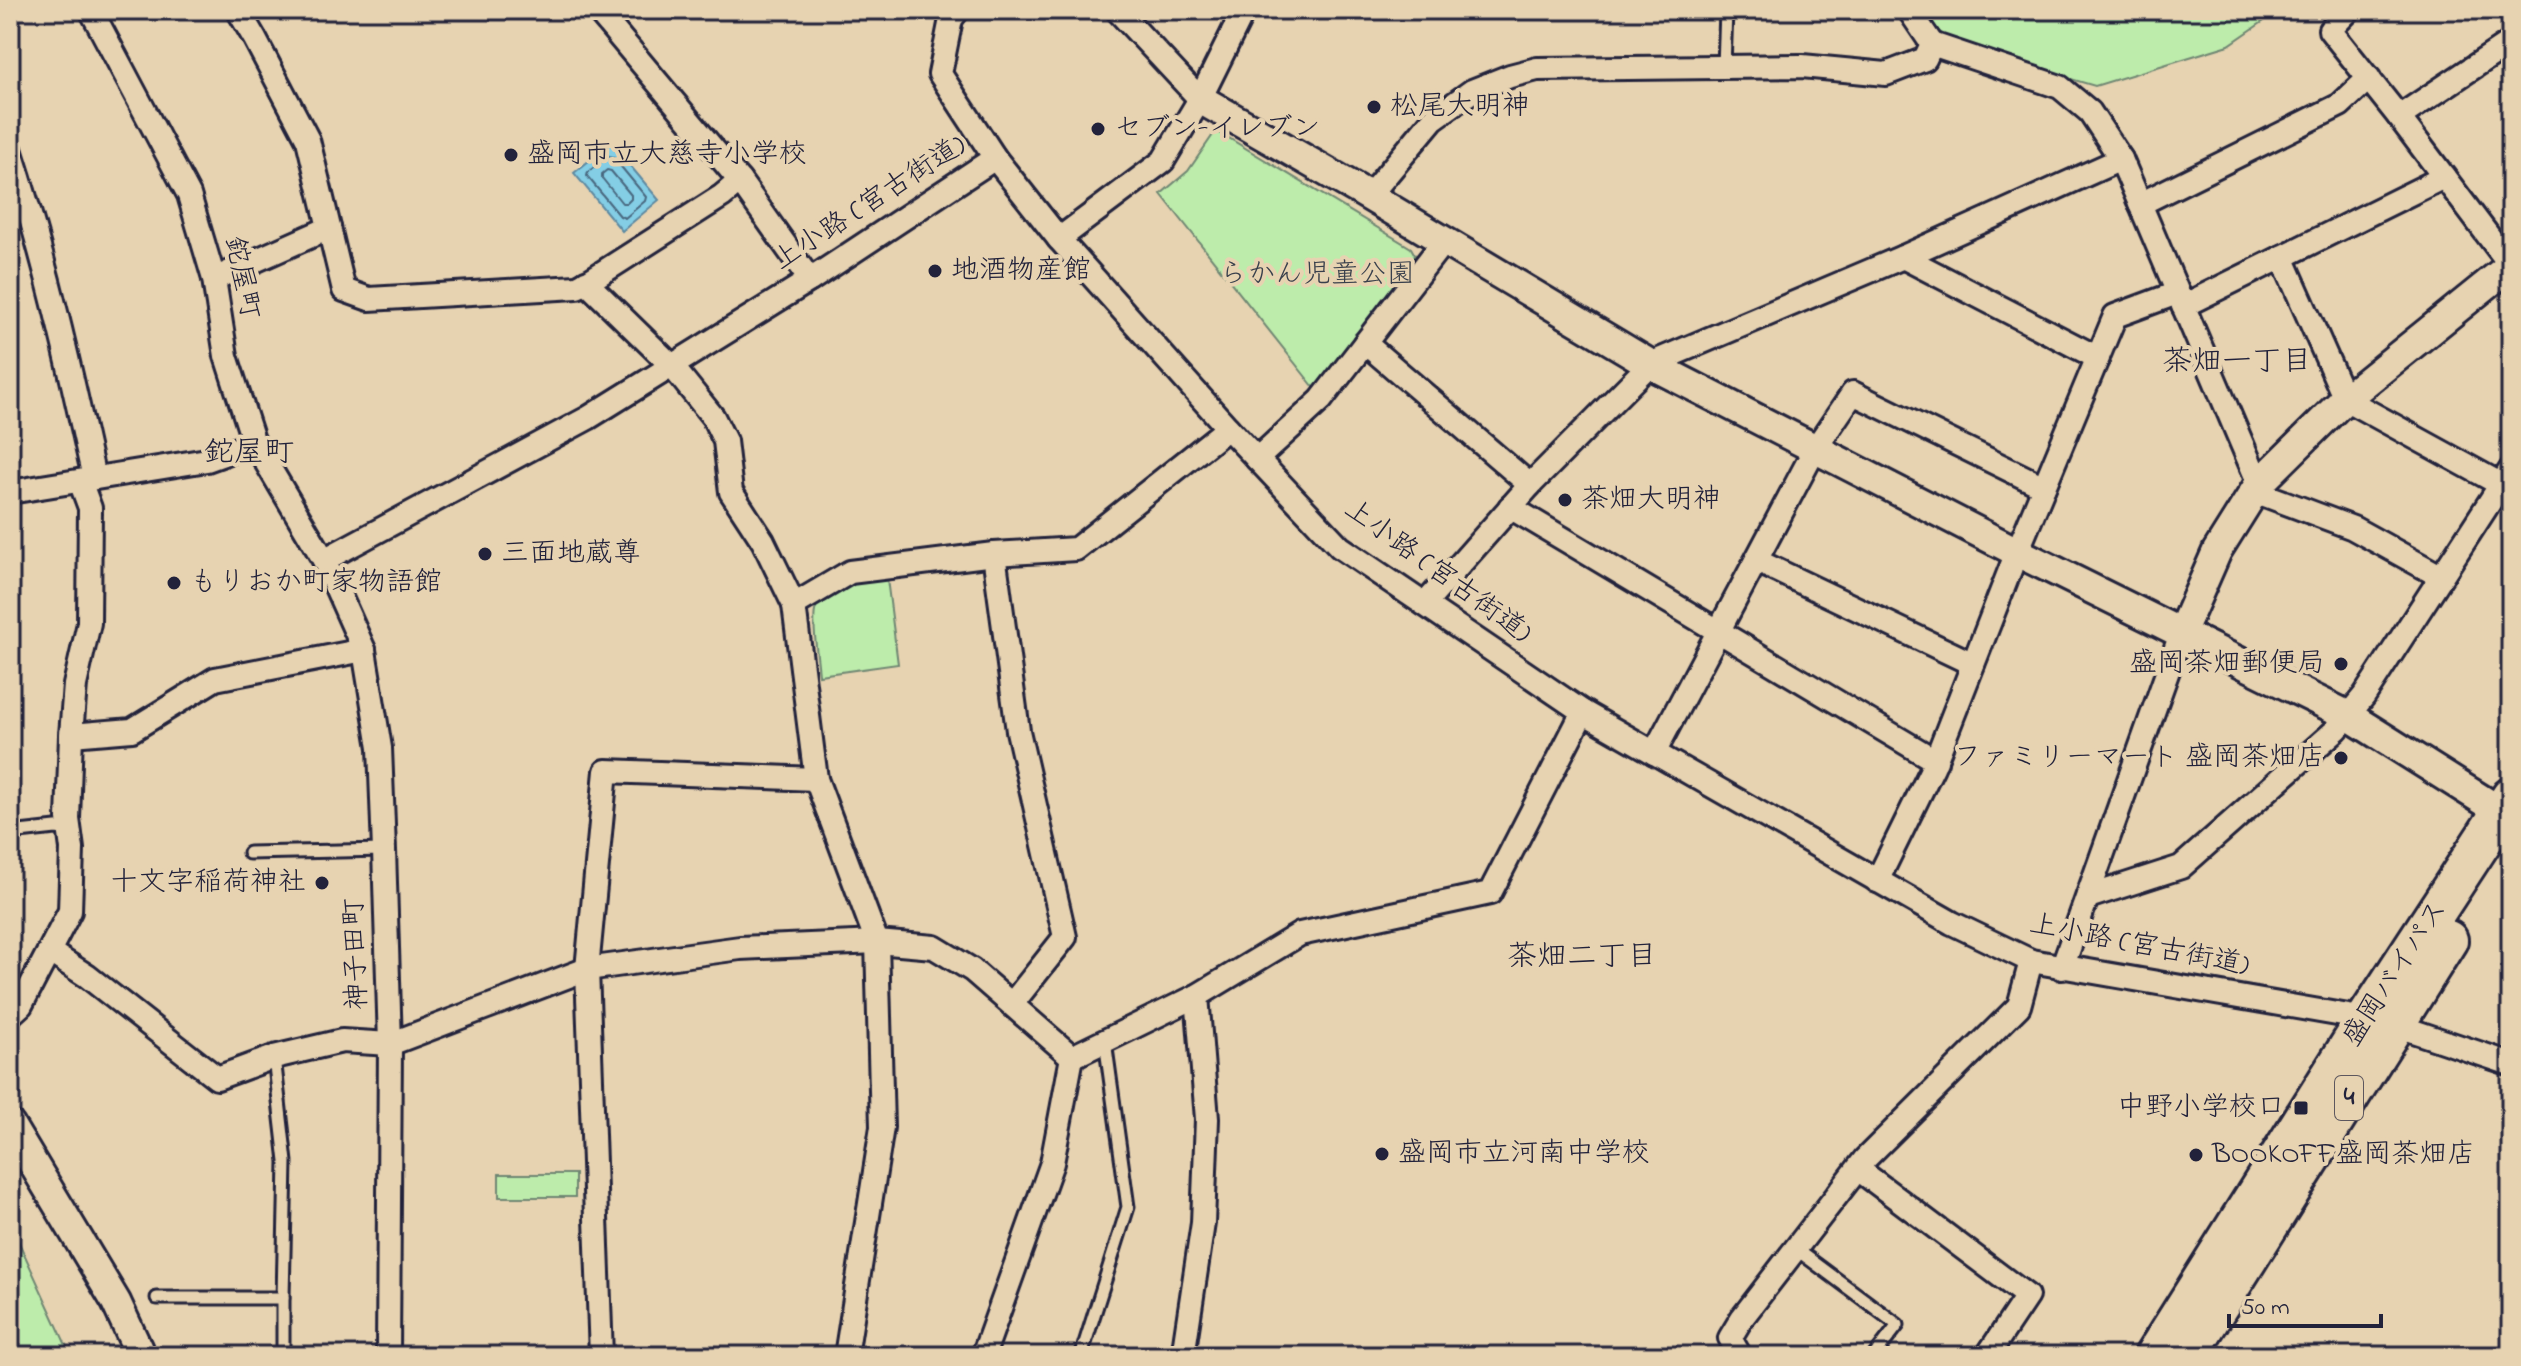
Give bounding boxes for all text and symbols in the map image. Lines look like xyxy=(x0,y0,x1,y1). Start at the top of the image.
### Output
place label: 松尾大明神 xyxy=(1390,87,1530,128)
marker: 松尾大明神 xyxy=(1365,98,1383,116)
place label: セブン-イレブン xyxy=(1114,109,1321,150)
marker: セブン-イレブン xyxy=(1089,120,1107,138)
street label: 上小路 (宮古街道) xyxy=(765,126,975,282)
place label: 盛岡市立大慈寺小学校 xyxy=(527,135,807,176)
marker: 盛岡市立大慈寺小学校 xyxy=(502,146,520,164)
street label: 鉈屋町 xyxy=(212,233,270,323)
place label: 地酒物産館 xyxy=(951,251,1091,292)
park label: らかん児童公園 xyxy=(1219,255,1415,296)
marker: 地酒物産館 xyxy=(926,262,944,280)
district label: 茶畑一丁目 xyxy=(2162,341,2312,385)
district label: 鉈屋町 xyxy=(204,432,294,476)
place label: 茶畑大明神 xyxy=(1581,480,1721,521)
street label: 上小路 (宮古街道) xyxy=(1335,490,1539,654)
marker: 茶畑大明神 xyxy=(1556,491,1574,509)
place label: 三面地蔵尊 xyxy=(501,534,641,575)
marker: 三面地蔵尊 xyxy=(476,545,494,563)
place label: もりおか町家物語館 xyxy=(190,563,442,604)
marker: もりおか町家物語館 xyxy=(165,574,183,592)
place label: 盛岡茶畑郵便局 xyxy=(2129,644,2325,685)
marker: 盛岡茶畑郵便局 xyxy=(2332,655,2350,673)
place label: ファミリーマート 盛岡茶畑店 xyxy=(1953,738,2325,779)
marker: ファミリーマート 盛岡茶畑店 xyxy=(2332,749,2350,767)
place label: 十文字稲荷神社 xyxy=(110,863,306,904)
marker: 十文字稲荷神社 xyxy=(313,874,331,892)
street label: 盛岡バイパス xyxy=(2333,893,2459,1055)
street label: 神子田町 xyxy=(335,897,379,1011)
street label: 上小路 (宮古街道) xyxy=(2026,905,2252,987)
district label: 茶畑二丁目 xyxy=(1507,936,1657,980)
road number: 4 xyxy=(2335,1076,2363,1120)
place label: 中野小学校口 xyxy=(2117,1088,2285,1129)
marker: 中野小学校口 xyxy=(2292,1099,2310,1117)
place label: 盛岡市立河南中学校 xyxy=(1398,1134,1650,1175)
place label: BOOKOFF盛岡茶畑店 xyxy=(2211,1135,2475,1176)
marker: 盛岡市立河南中学校 xyxy=(1373,1145,1391,1163)
marker: BOOKOFF盛岡茶畑店 xyxy=(2187,1146,2205,1164)
scale bar xyxy=(2229,1278,2381,1328)
text: 50 m xyxy=(2241,1291,2290,1326)

